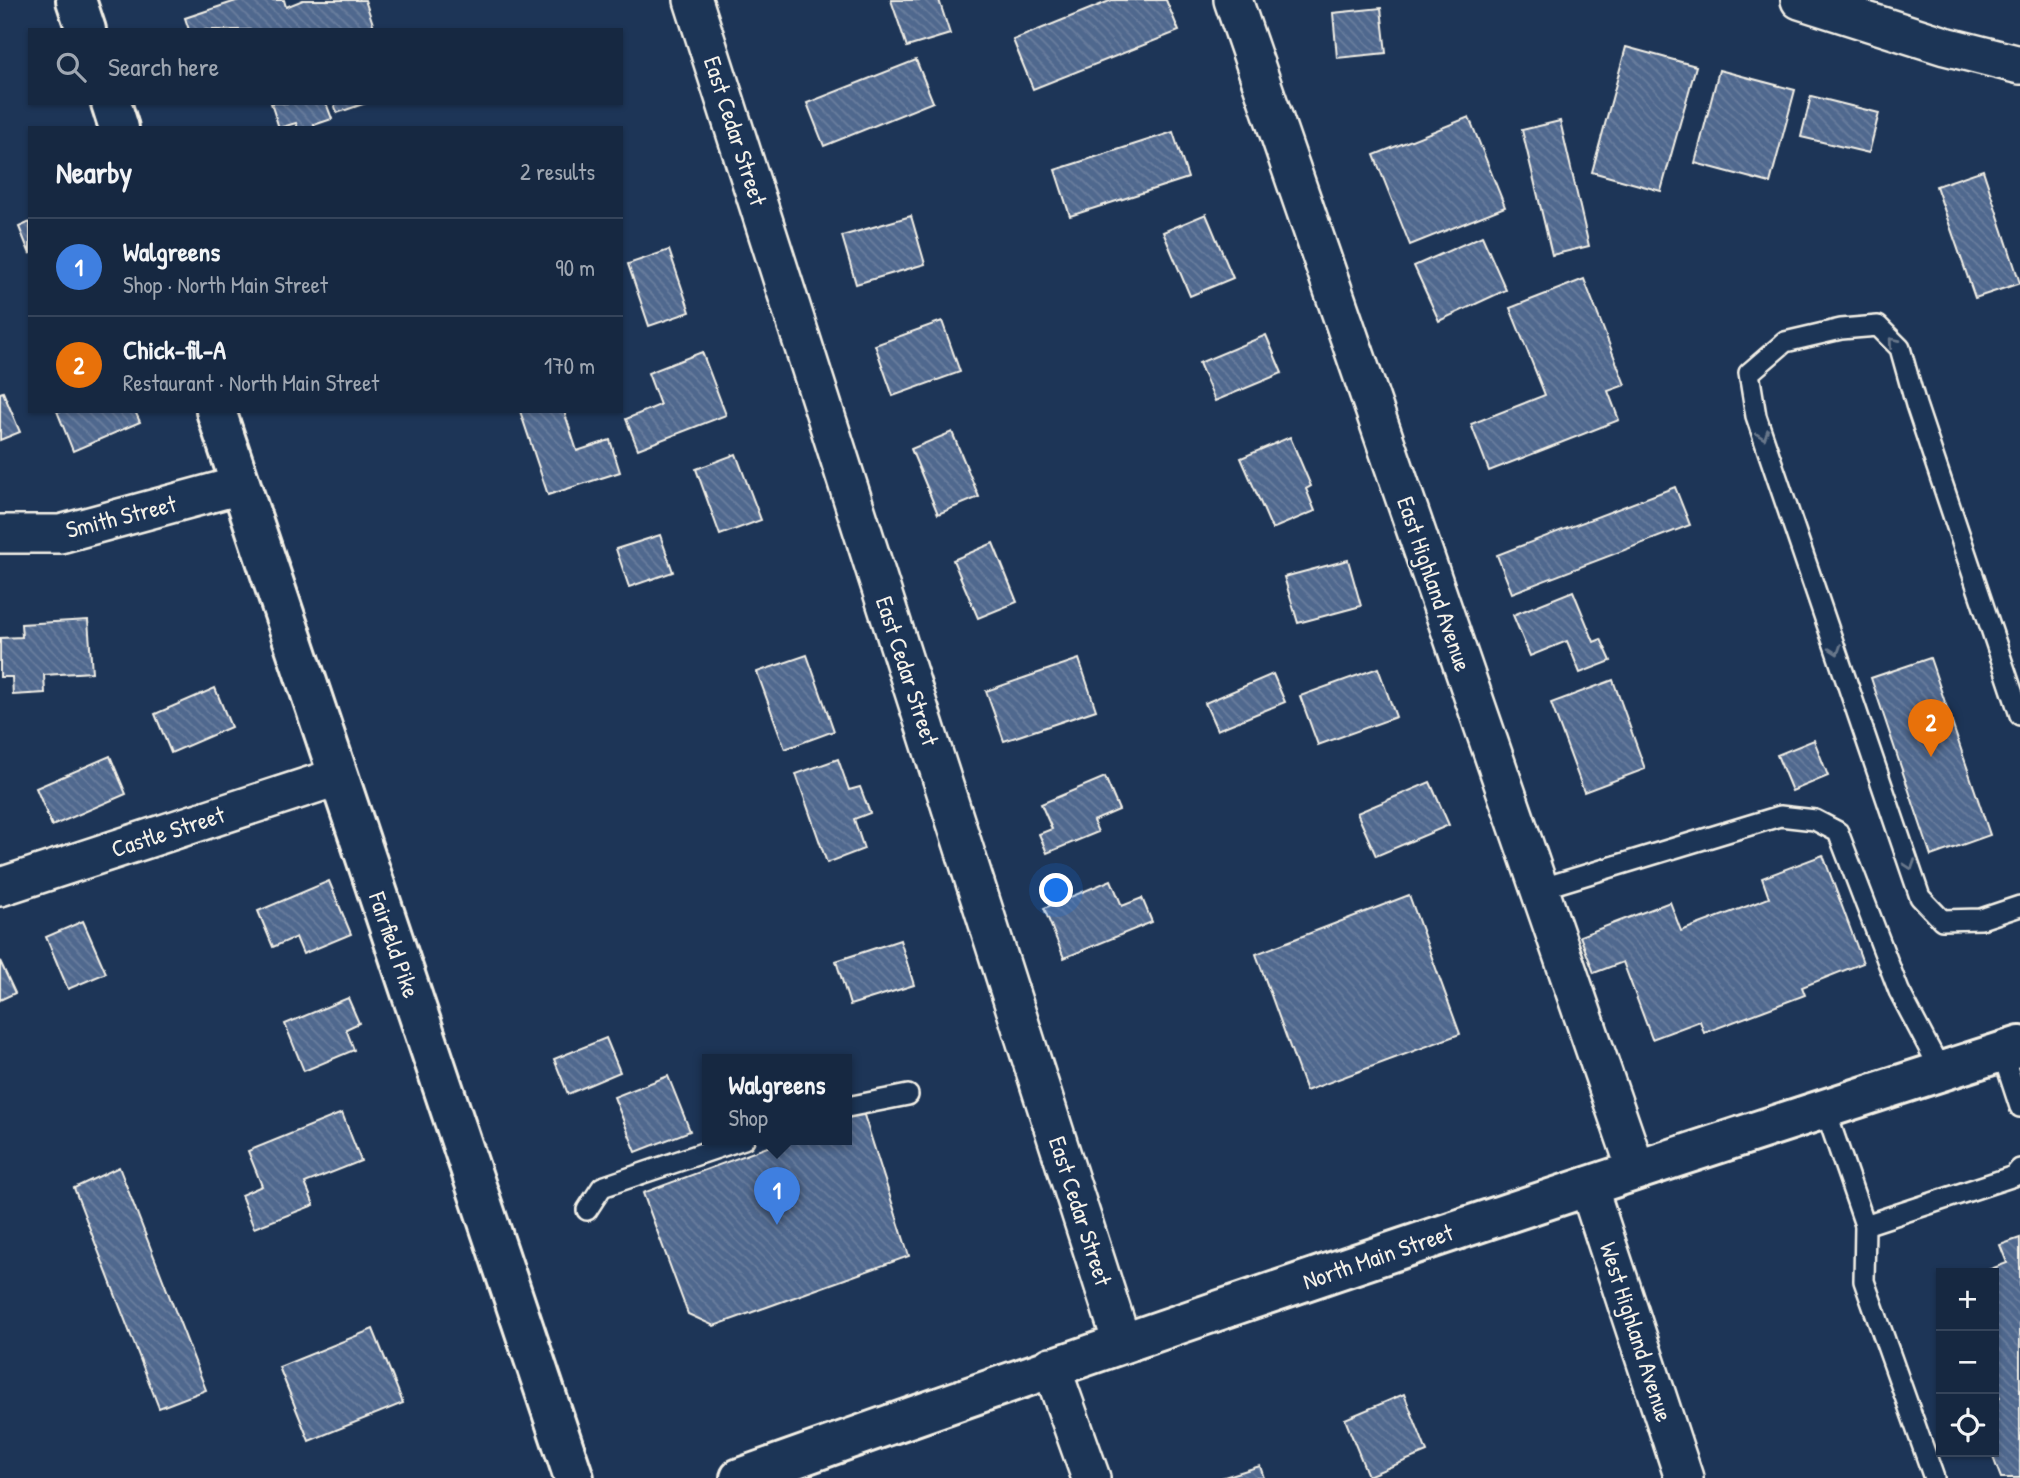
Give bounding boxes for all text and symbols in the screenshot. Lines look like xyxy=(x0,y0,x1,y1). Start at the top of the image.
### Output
search box xyxy=(28,28,623,105)
icon: search xyxy=(52,48,90,86)
text: Search here xyxy=(108,49,219,84)
street label: East Cedar Street xyxy=(697,52,775,210)
text: Nearby xyxy=(56,152,132,192)
text: 2 results xyxy=(520,156,595,187)
text: Walgreens xyxy=(123,234,220,269)
text: 1 xyxy=(75,252,83,283)
text: 90 m xyxy=(555,252,595,283)
text: Shop · North Main Street xyxy=(123,269,328,300)
text: Chick-fil-A xyxy=(123,332,226,367)
one-way arrow xyxy=(1889,337,1901,350)
text: 2 xyxy=(74,350,84,381)
text: 170 m xyxy=(544,350,595,381)
text: Restaurant · North Main Street xyxy=(123,367,379,398)
one-way arrow xyxy=(1755,428,1769,440)
street label: Smith Street xyxy=(62,487,180,545)
street label: East Highland Avenue xyxy=(1390,492,1480,676)
street label: East Cedar Street xyxy=(869,592,947,750)
one-way arrow xyxy=(1828,644,1842,656)
pin: 2 xyxy=(1908,699,1954,757)
street label: Castle Street xyxy=(107,797,229,864)
one-way arrow xyxy=(1902,859,1916,871)
your location xyxy=(1039,873,1073,907)
street label: Fairfield Pike xyxy=(362,887,428,1002)
popup xyxy=(702,1054,852,1145)
text: Walgreens xyxy=(728,1067,826,1102)
text: Shop xyxy=(728,1102,768,1133)
street label: East Cedar Street xyxy=(1042,1132,1120,1290)
pin: 1 xyxy=(754,1167,800,1225)
street label: North Main Street xyxy=(1298,1215,1458,1297)
street label: West Highland Avenue xyxy=(1593,1238,1681,1426)
map controls xyxy=(1936,1268,1999,1457)
button: + xyxy=(1936,1268,1999,1331)
button: − xyxy=(1936,1331,1999,1394)
button: locate xyxy=(1936,1394,1999,1457)

